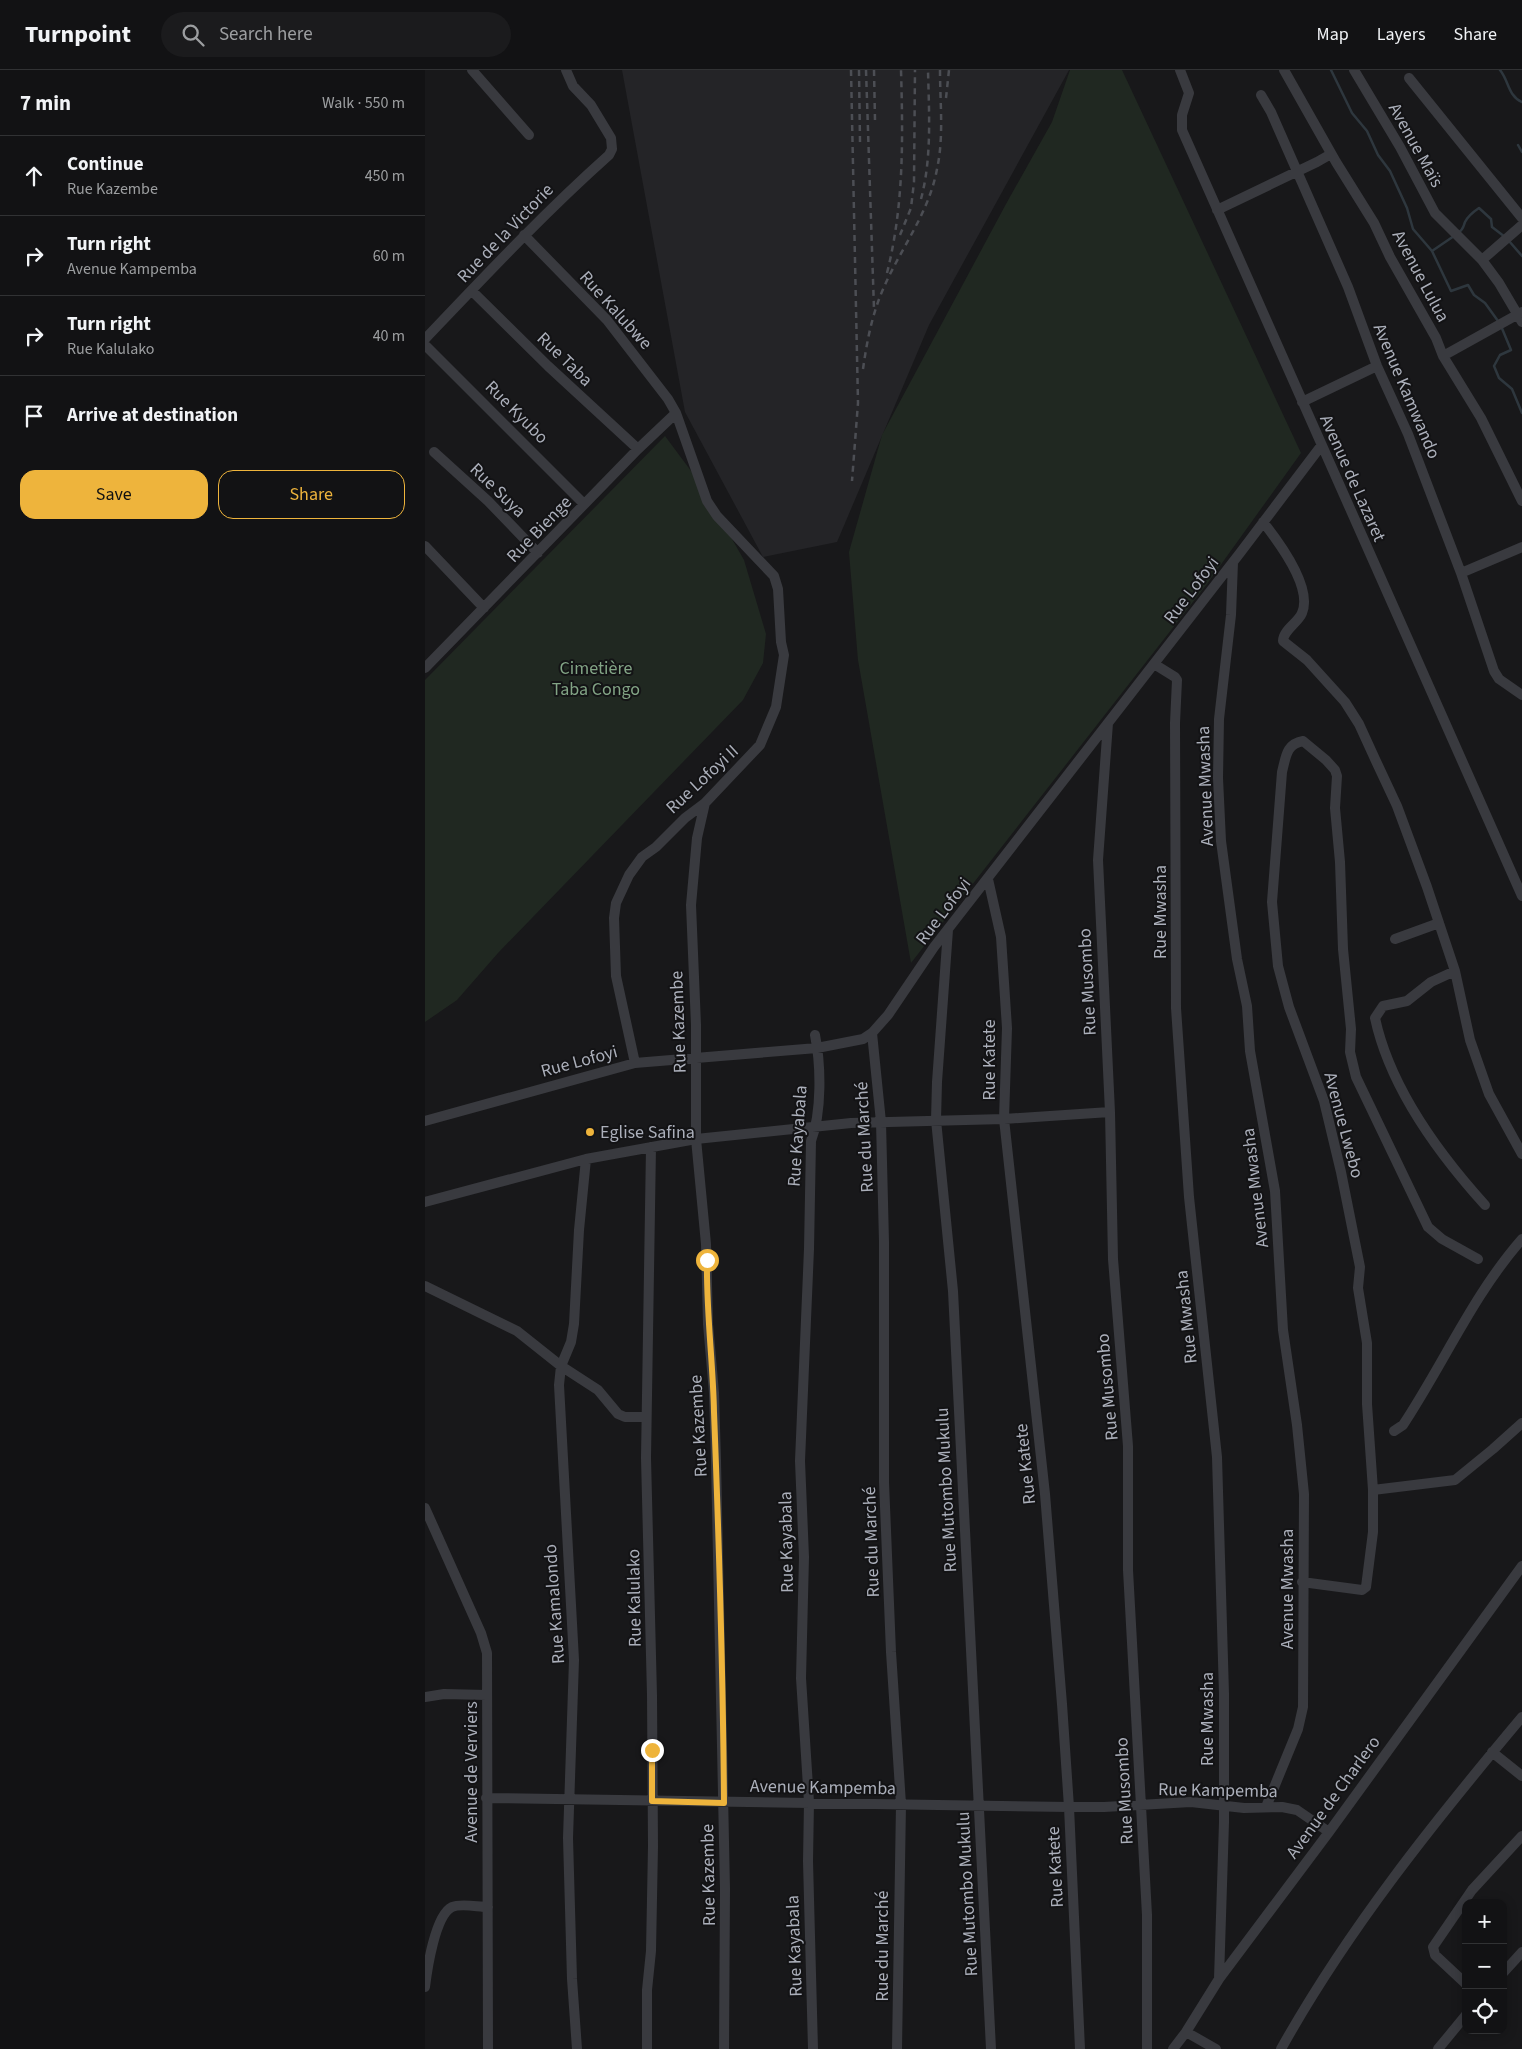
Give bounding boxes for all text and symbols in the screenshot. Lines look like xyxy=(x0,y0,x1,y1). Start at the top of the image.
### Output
search box xyxy=(161,12,511,57)
text: Turnpoint xyxy=(25,17,131,52)
icon: search xyxy=(179,21,207,49)
text: Search here xyxy=(219,21,313,48)
text: Map xyxy=(1317,22,1349,47)
text: Layers xyxy=(1377,22,1426,47)
text: Share xyxy=(1454,22,1497,47)
text: 7 min xyxy=(20,88,71,118)
text: Walk · 550 m xyxy=(322,92,405,114)
street label: Avenue Maïs xyxy=(1382,98,1449,192)
text: Continue xyxy=(67,151,144,178)
icon: ahead xyxy=(20,162,48,190)
text: 450 m xyxy=(365,165,405,187)
text: Rue Kazembe xyxy=(67,178,158,200)
street label: Rue de la Victorie xyxy=(451,178,559,289)
street label: Avenue Lulua xyxy=(1386,226,1455,327)
text: Turn right xyxy=(67,231,151,258)
icon: right xyxy=(20,242,48,270)
text: 60 m xyxy=(373,245,405,267)
text: Avenue Kampemba xyxy=(67,258,197,280)
street label: Rue Kalubwe xyxy=(574,266,658,355)
text: Turn right xyxy=(67,311,151,338)
street label: Avenue Kamwando xyxy=(1367,320,1446,463)
icon: right xyxy=(20,322,48,350)
text: 40 m xyxy=(373,325,405,347)
street label: Rue Taba xyxy=(531,326,598,392)
text: Rue Kalulako xyxy=(67,338,155,360)
street label: Rue Kyubo xyxy=(479,375,554,450)
icon: arrive xyxy=(20,402,48,430)
text: Arrive at destination xyxy=(67,402,238,429)
street label: Avenue de Lazaret xyxy=(1313,411,1392,546)
street label: Rue Suya xyxy=(464,457,531,523)
button: Save xyxy=(20,470,208,519)
button: Share xyxy=(218,470,405,519)
street label: Rue Bienge xyxy=(501,490,578,568)
street label: Rue Lofoyi xyxy=(1158,551,1225,629)
park label: Cimetière Taba Congo xyxy=(552,656,640,702)
street label: Avenue Mwasha xyxy=(1191,725,1220,847)
street label: Rue Lofoyi II xyxy=(660,739,744,820)
street label: Rue Mwasha xyxy=(1148,865,1173,959)
street label: Rue Lofoyi xyxy=(910,872,977,950)
street label: Rue Musombo xyxy=(1072,928,1103,1036)
street label: Rue Kazembe xyxy=(664,970,693,1074)
street label: Rue Katete xyxy=(977,1019,1002,1101)
street label: Rue Lofoyi xyxy=(538,1039,620,1084)
street label: Avenue Lwebo xyxy=(1317,1069,1370,1181)
street label: Rue du Marché xyxy=(849,1081,880,1193)
street label: Rue Kayabala xyxy=(781,1084,814,1188)
place label: Eglise Safina xyxy=(600,1120,695,1145)
marker: Eglise Safina xyxy=(584,1126,596,1138)
street label: Avenue Mwasha xyxy=(1236,1127,1275,1249)
route start xyxy=(696,1249,719,1272)
street label: Rue Mwasha xyxy=(1169,1269,1204,1365)
street label: Rue Musombo xyxy=(1090,1332,1125,1442)
street label: Rue Kazembe xyxy=(683,1374,714,1478)
street label: Rue Mutombo Mukulu xyxy=(930,1407,963,1573)
street label: Rue Katete xyxy=(1009,1422,1042,1506)
street label: Rue du Marché xyxy=(857,1486,886,1598)
street label: Rue Kayabala xyxy=(773,1491,800,1593)
street label: Avenue Mwasha xyxy=(1275,1529,1300,1649)
street label: Rue Kamalondo xyxy=(538,1543,571,1665)
street label: Rue Kalulako xyxy=(621,1549,648,1647)
street label: Rue Mwasha xyxy=(1195,1672,1220,1766)
street label: Avenue de Verviers xyxy=(459,1701,484,1843)
street label: Avenue de Charlero xyxy=(1280,1731,1387,1864)
street label: Rue Musombo xyxy=(1109,1737,1140,1845)
route end xyxy=(641,1739,664,1762)
street label: Avenue Kampemba xyxy=(750,1774,896,1801)
street label: Rue Kampemba xyxy=(1158,1777,1278,1804)
street label: Rue Mutombo Mukulu xyxy=(951,1811,984,1977)
street label: Rue Kazembe xyxy=(695,1824,722,1926)
street label: Rue Katete xyxy=(1041,1826,1070,1908)
street label: Rue du Marché xyxy=(870,1890,895,2002)
street label: Rue Kayabala xyxy=(780,1895,809,1997)
map controls xyxy=(1462,1899,1507,2034)
button: + xyxy=(1462,1899,1507,1944)
button: − xyxy=(1462,1944,1507,1989)
button: locate xyxy=(1462,1989,1507,2034)

